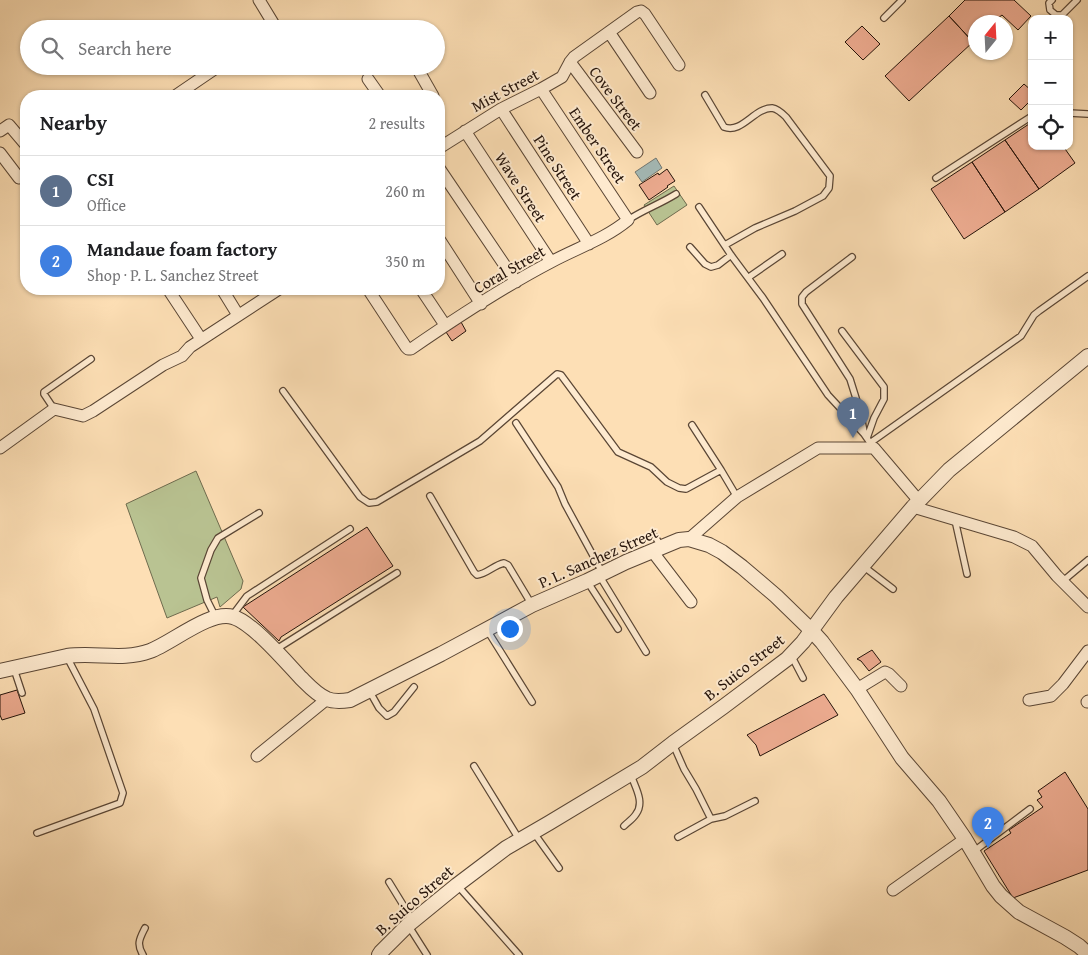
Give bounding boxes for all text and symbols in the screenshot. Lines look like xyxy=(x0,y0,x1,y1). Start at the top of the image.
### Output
north arrow xyxy=(968,15,1013,60)
map controls xyxy=(1028,15,1073,150)
button: + xyxy=(1028,15,1073,60)
search box xyxy=(20,20,445,75)
icon: search xyxy=(38,34,66,62)
text: Search here xyxy=(78,34,172,62)
button: − xyxy=(1028,60,1073,105)
street label: Cove Street xyxy=(584,61,649,136)
street label: Mist Street xyxy=(467,62,543,118)
street label: Ember Street xyxy=(564,102,633,188)
button: locate xyxy=(1028,105,1073,150)
text: Nearby xyxy=(40,107,107,138)
text: 2 results xyxy=(368,111,425,135)
street label: Pine Street xyxy=(528,130,588,205)
street label: Wave Street xyxy=(489,147,553,227)
text: CSI xyxy=(87,165,114,193)
text: 1 xyxy=(52,179,60,203)
text: 260 m xyxy=(385,179,425,203)
text: Office xyxy=(87,193,126,217)
text: Mandaue foam factory xyxy=(87,235,277,263)
street label: Coral Street xyxy=(469,239,550,299)
text: 2 xyxy=(52,249,60,273)
text: 350 m xyxy=(385,249,425,273)
text: Shop · P. L. Sanchez Street xyxy=(87,263,259,287)
pin: 1 xyxy=(837,397,869,438)
street label: P. L. Sanchez Street xyxy=(534,520,662,594)
your location xyxy=(497,616,523,642)
street label: B. Suico Street xyxy=(699,628,790,706)
pin: 2 xyxy=(972,807,1004,848)
street label: B. Suico Street xyxy=(370,859,459,941)

